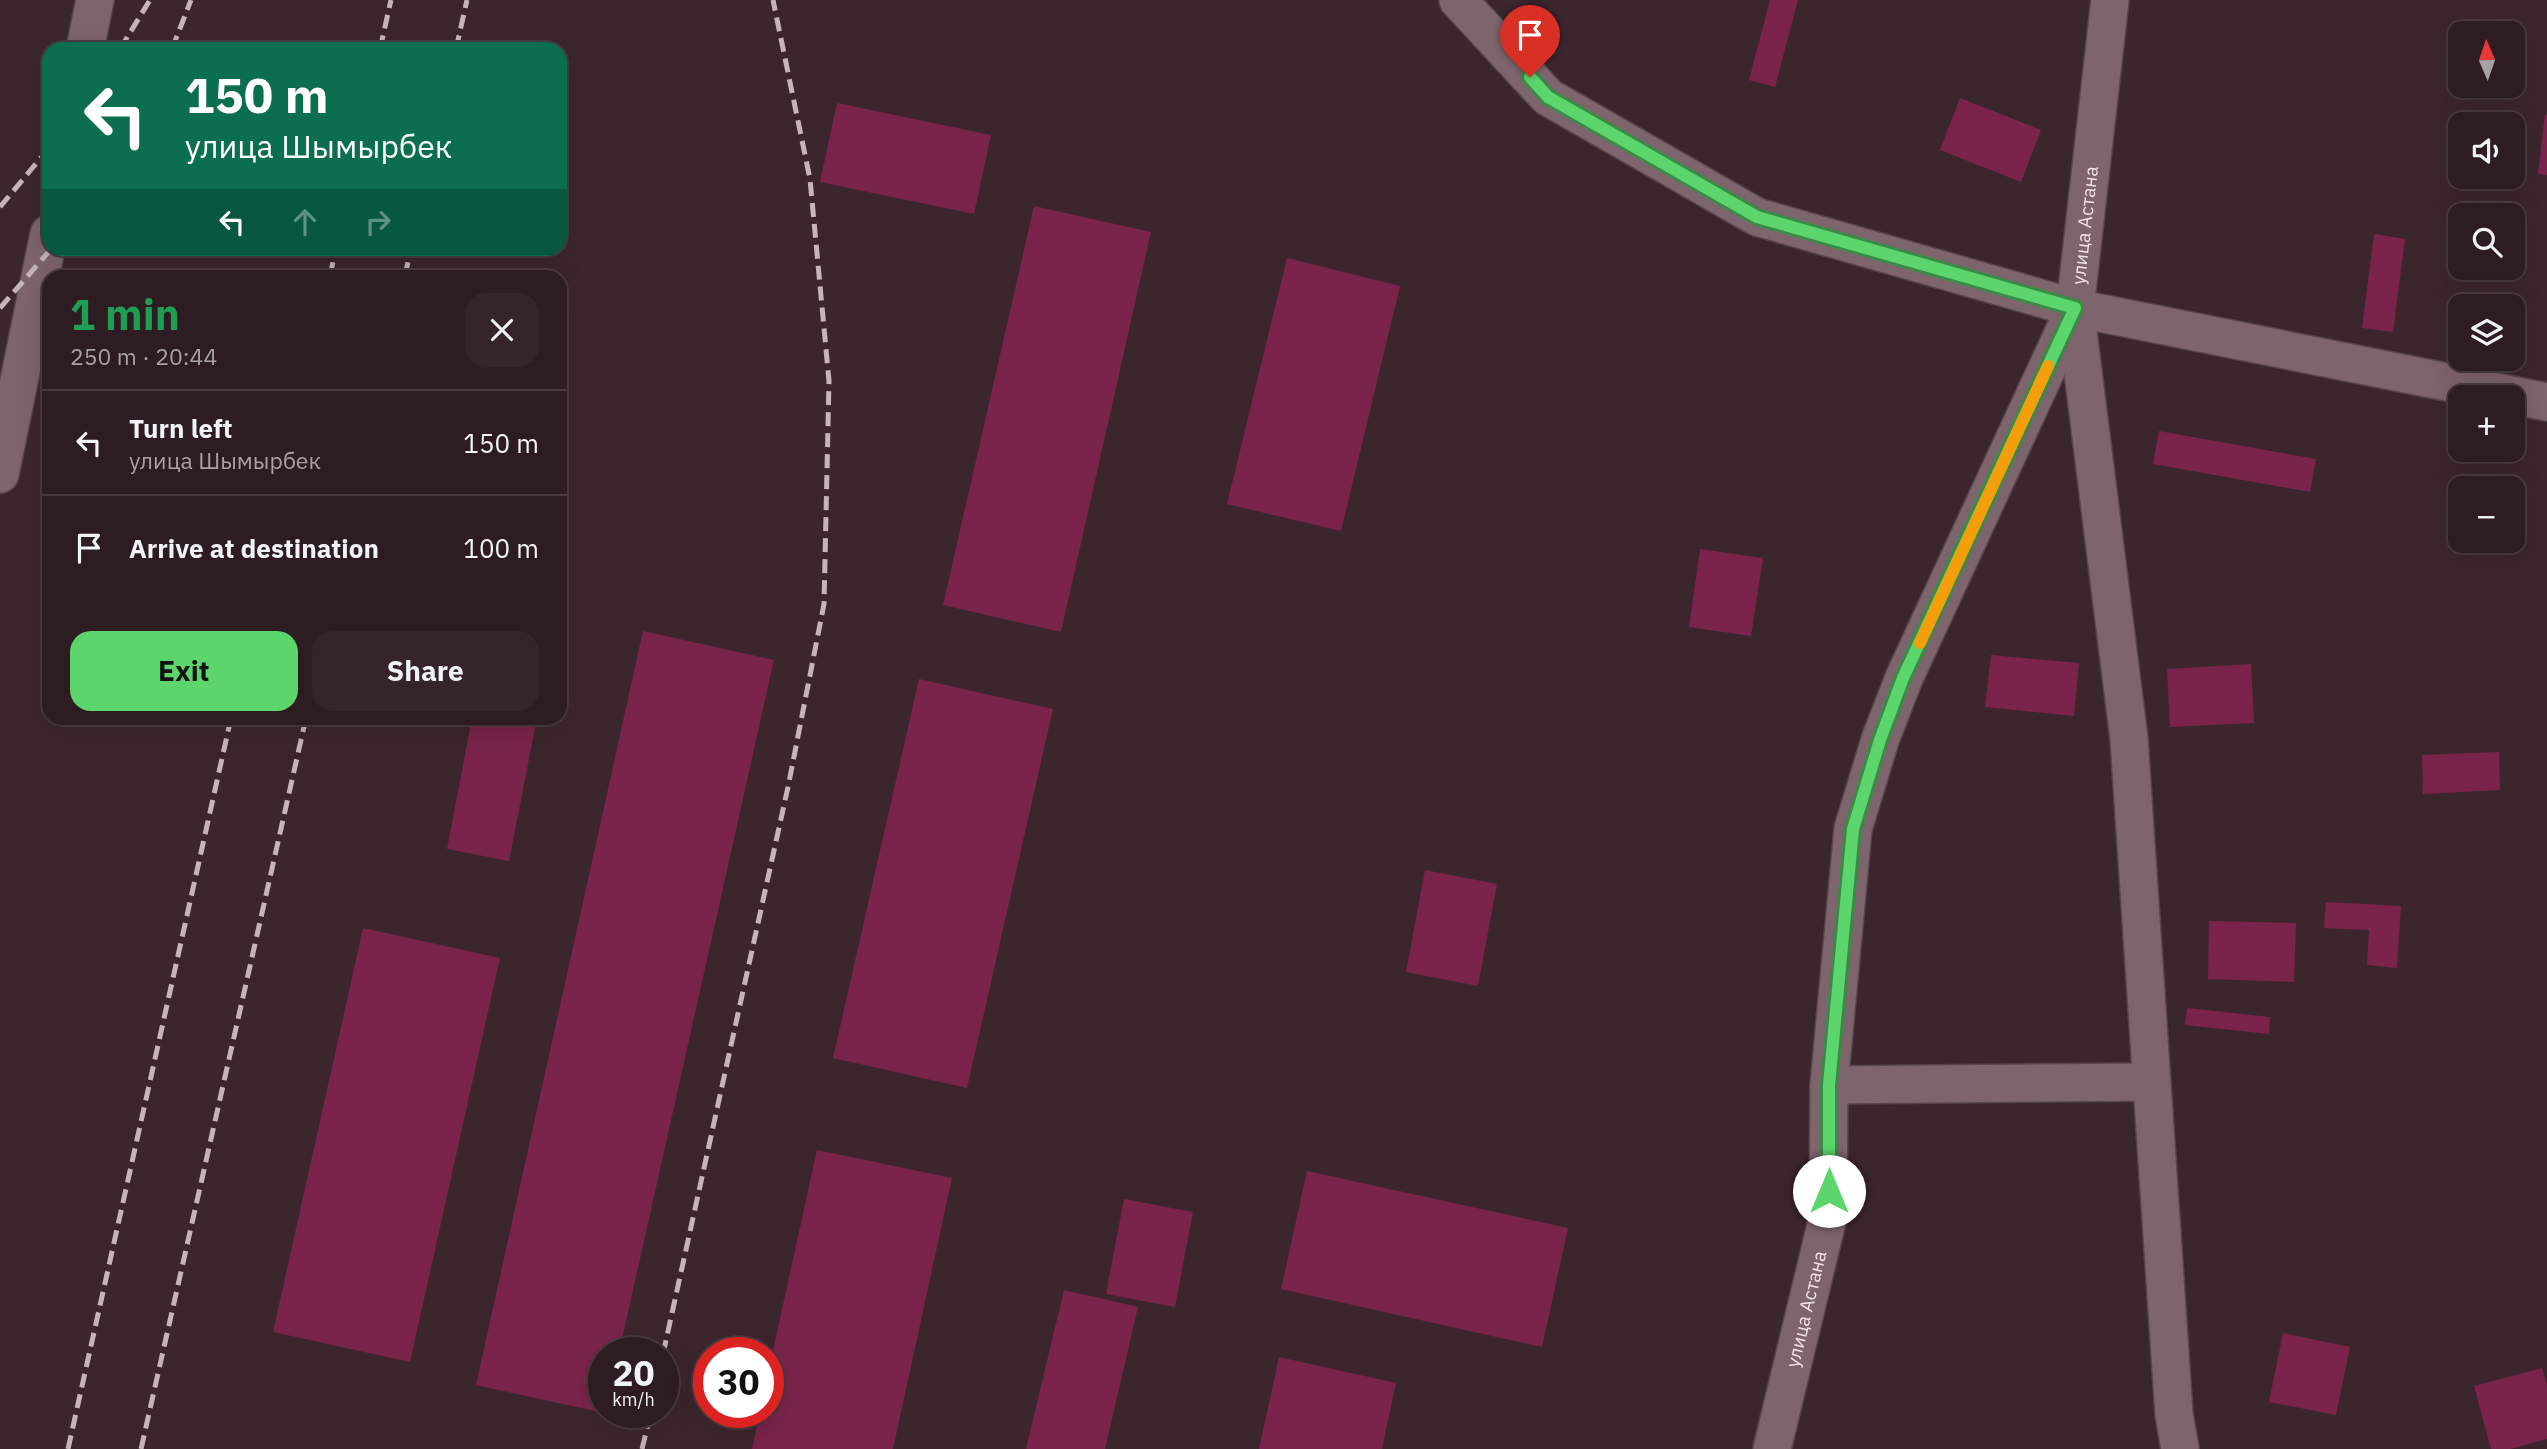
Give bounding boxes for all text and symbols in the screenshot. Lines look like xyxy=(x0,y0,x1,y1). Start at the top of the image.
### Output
pin xyxy=(1500,5,1560,77)
icon: arrive xyxy=(1511,16,1549,54)
north arrow xyxy=(2448,21,2525,98)
map controls xyxy=(2448,21,2525,553)
text: 150 m xyxy=(185,63,329,126)
icon: left xyxy=(70,70,161,161)
button: sound xyxy=(2448,112,2525,189)
text: улица Шымырбек xyxy=(185,125,452,167)
street label: улица Астана xyxy=(2066,165,2103,286)
icon: left xyxy=(213,203,251,241)
icon: ahead xyxy=(286,203,324,241)
icon: right xyxy=(359,203,397,241)
button: search xyxy=(2448,203,2525,280)
text: 1 min xyxy=(70,287,180,342)
button: close xyxy=(465,293,539,367)
button: layers xyxy=(2448,294,2525,371)
text: 250 m · 20:44 xyxy=(70,341,217,371)
button: + xyxy=(2448,385,2525,462)
text: Turn left xyxy=(129,411,232,445)
icon: left xyxy=(70,424,108,462)
text: 150 m xyxy=(463,426,539,460)
text: улица Шымырбек xyxy=(129,445,321,475)
button: − xyxy=(2448,476,2525,553)
icon: arrive xyxy=(70,529,108,567)
text: Arrive at destination xyxy=(129,531,379,565)
text: 100 m xyxy=(463,531,539,565)
button: Exit xyxy=(70,631,298,711)
button: Share xyxy=(312,631,539,711)
position arrow xyxy=(1792,1154,1866,1228)
street label: улица Астана xyxy=(1780,1248,1831,1370)
speed limit sign: 30 xyxy=(693,1337,784,1428)
text: 20 xyxy=(612,1350,655,1396)
text: km/h xyxy=(612,1388,655,1411)

